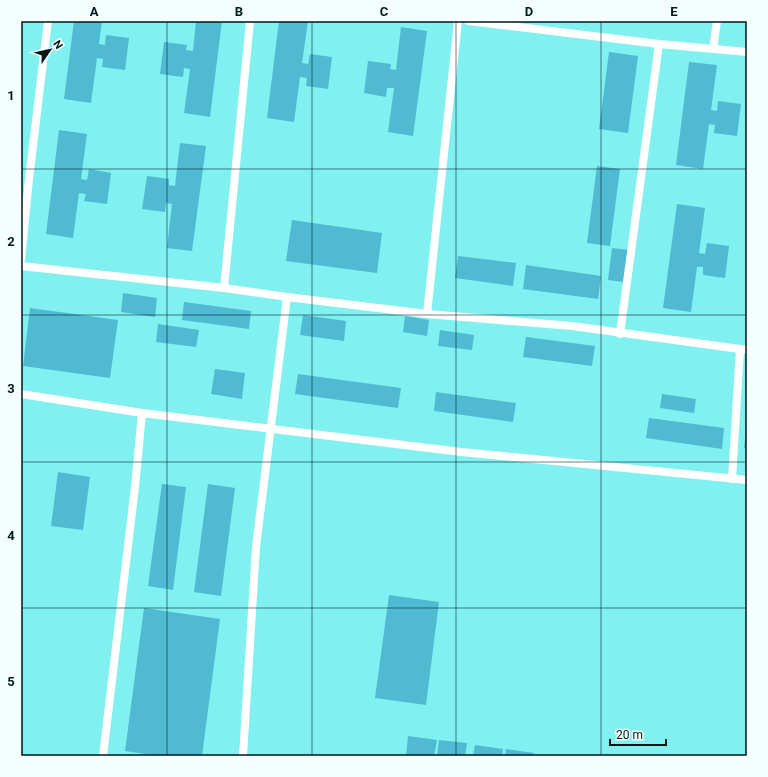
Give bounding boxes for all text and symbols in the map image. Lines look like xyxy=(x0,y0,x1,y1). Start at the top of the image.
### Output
text: A xyxy=(90,4,99,19)
text: B xyxy=(235,4,243,19)
text: C xyxy=(380,4,389,19)
text: D xyxy=(525,4,533,19)
text: E xyxy=(670,4,678,19)
north arrow xyxy=(30,30,70,70)
text: N xyxy=(50,38,66,52)
text: 1 xyxy=(7,88,15,103)
text: 2 xyxy=(7,234,15,249)
text: 3 xyxy=(7,381,15,396)
text: 4 xyxy=(7,528,15,543)
text: 5 xyxy=(7,674,15,689)
scale bar xyxy=(610,721,666,747)
text: 20 m xyxy=(616,728,643,742)

